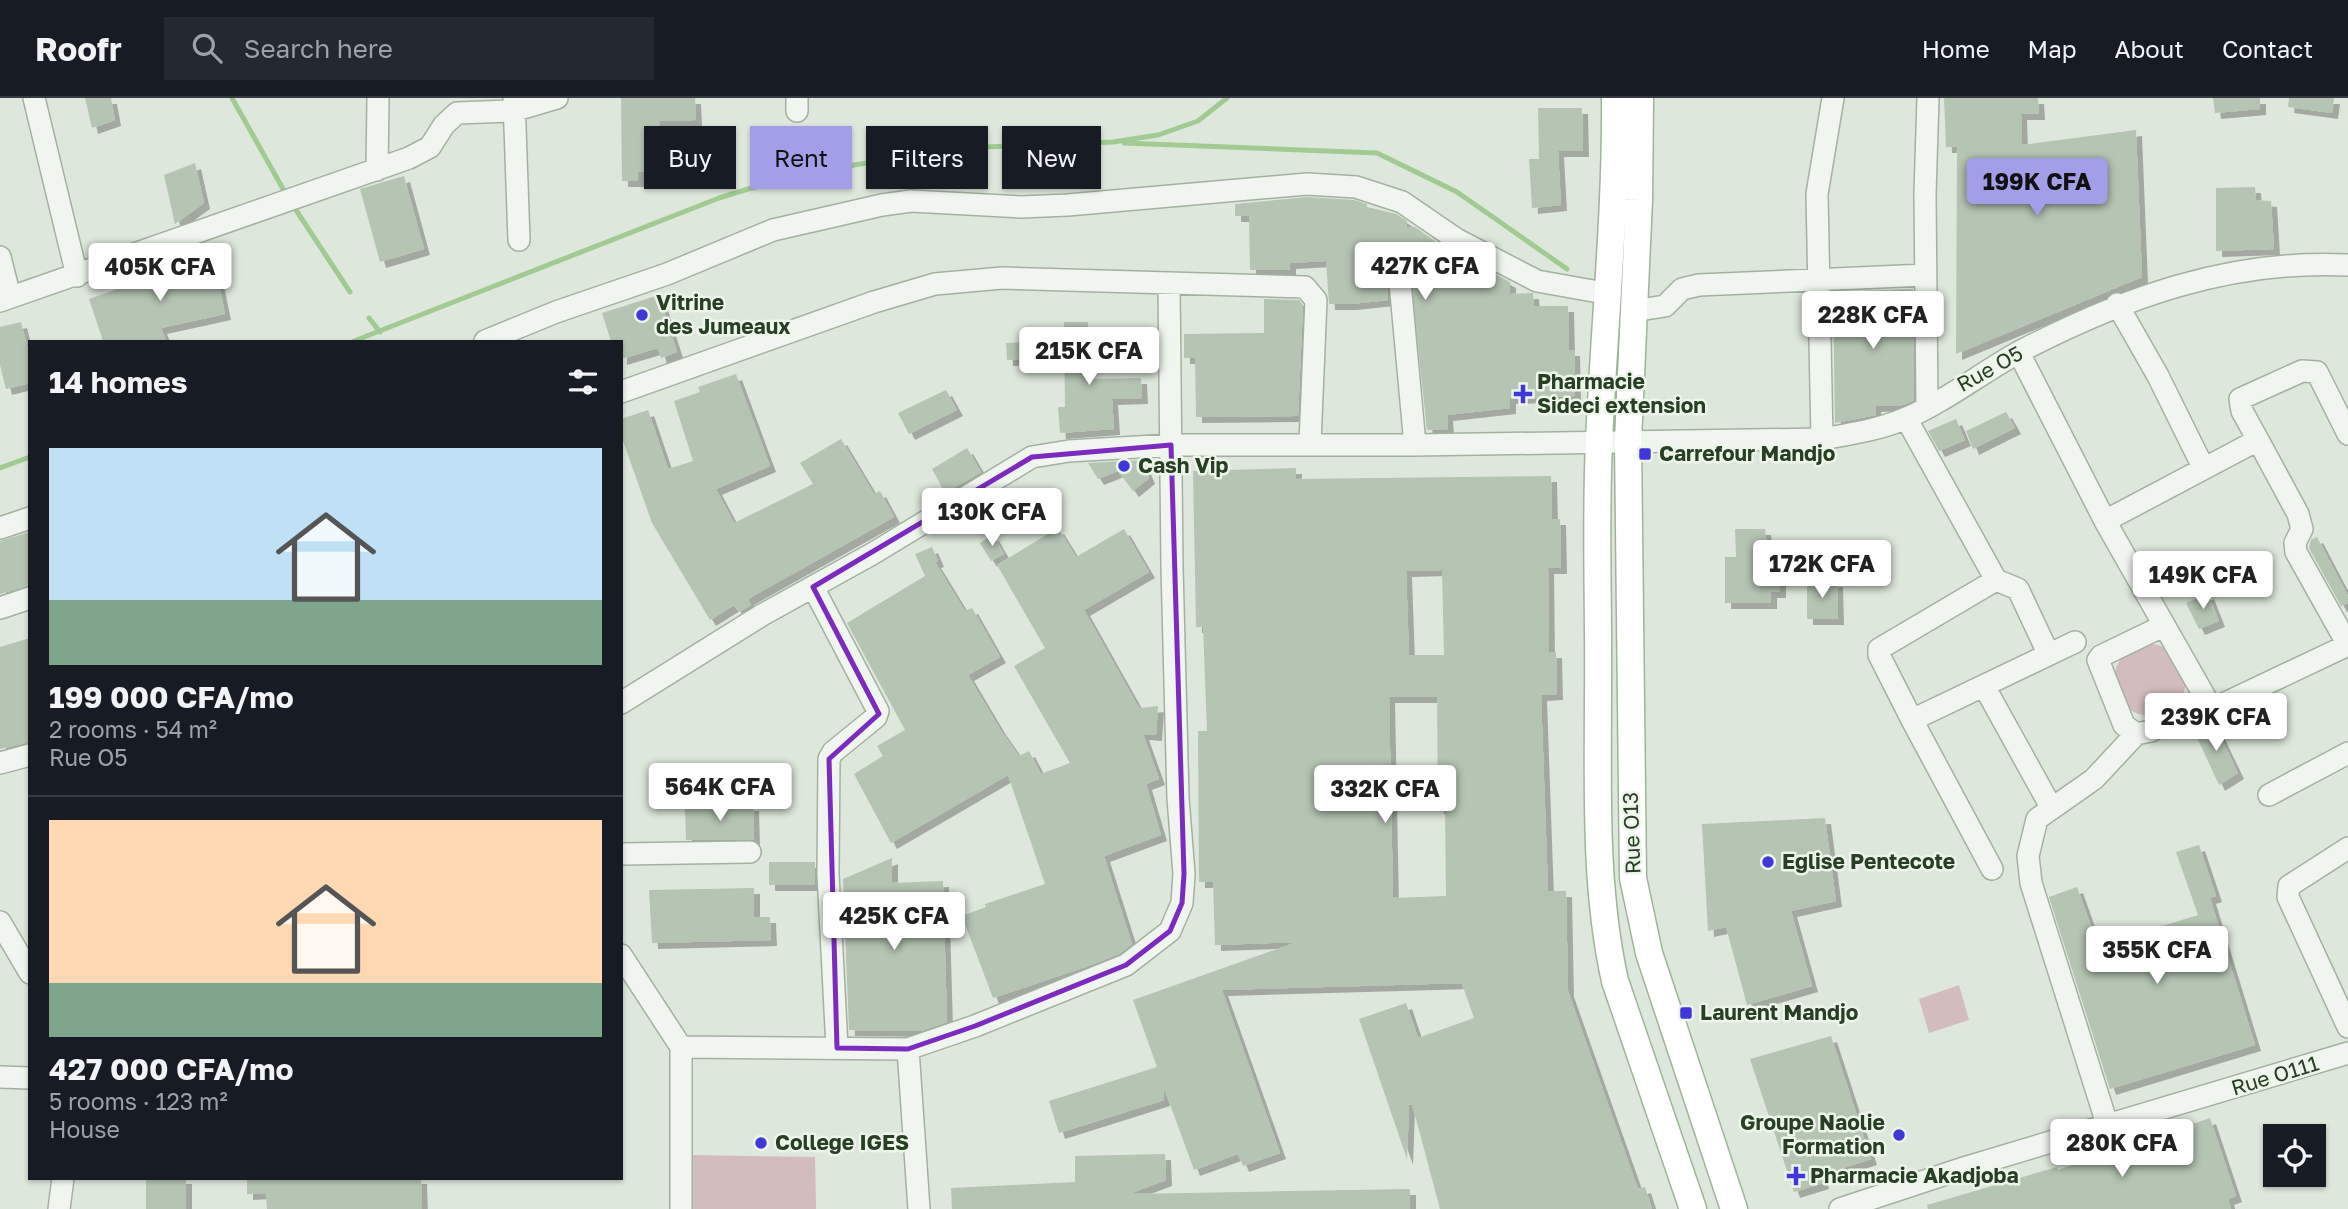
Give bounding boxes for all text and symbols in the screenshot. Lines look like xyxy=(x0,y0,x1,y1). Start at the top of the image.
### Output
search box xyxy=(164,17,654,80)
text: Roofr xyxy=(35,29,122,68)
icon: search xyxy=(188,29,226,67)
text: Search here xyxy=(244,33,393,64)
text: Home xyxy=(1922,34,1990,63)
text: Map xyxy=(2028,34,2077,63)
text: About xyxy=(2115,34,2184,63)
text: Contact xyxy=(2222,34,2313,63)
chip: Buy xyxy=(644,126,736,189)
chip: Rent xyxy=(750,126,852,189)
chip: Filters xyxy=(866,126,988,189)
chip: New xyxy=(1002,126,1101,189)
pin: 199K CFA xyxy=(1965,158,2109,218)
text: 199K CFA xyxy=(1983,167,2091,195)
pin: 427K CFA xyxy=(1353,242,1497,302)
pin: 405K CFA xyxy=(88,244,232,303)
text: 427K CFA xyxy=(1371,251,1479,279)
text: 405K CFA xyxy=(105,252,215,280)
place label: Vitrine des Jumeaux xyxy=(656,289,790,339)
pin: 228K CFA xyxy=(1801,292,1945,351)
text: 228K CFA xyxy=(1818,300,1928,328)
marker: Vitrine des Jumeaux xyxy=(634,307,650,323)
pin: 215K CFA xyxy=(1017,328,1161,387)
text: 215K CFA xyxy=(1035,336,1143,364)
street label: Rue O5 xyxy=(1952,339,2027,397)
icon: filters xyxy=(564,363,602,401)
text: 14 homes xyxy=(49,364,188,400)
place label: Pharmacie Sideci extension xyxy=(1537,368,1706,418)
marker: Pharmacie Sideci extension xyxy=(1515,386,1531,402)
place label: Carrefour Mandjo xyxy=(1659,440,1835,466)
marker: Carrefour Mandjo xyxy=(1637,446,1653,462)
place label: Cash Vip xyxy=(1138,452,1228,478)
marker: Cash Vip xyxy=(1116,458,1132,474)
pin: 130K CFA xyxy=(920,489,1064,548)
icon: home xyxy=(263,494,389,620)
text: 130K CFA xyxy=(938,497,1046,525)
pin: 172K CFA xyxy=(1750,540,1894,600)
text: 172K CFA xyxy=(1769,549,1875,577)
pin: 149K CFA xyxy=(2131,552,2275,611)
text: 149K CFA xyxy=(2149,560,2257,588)
text: 199 000 CFA/mo xyxy=(49,679,294,715)
pin: 239K CFA xyxy=(2144,694,2288,753)
text: 239K CFA xyxy=(2161,702,2271,730)
text: 2 rooms · 54 m² xyxy=(49,715,217,743)
text: Rue O5 xyxy=(49,743,128,771)
pin: 564K CFA xyxy=(648,764,792,823)
pin: 332K CFA xyxy=(1313,766,1457,825)
text: 564K CFA xyxy=(665,772,775,800)
text: 332K CFA xyxy=(1330,774,1440,802)
street label: Rue O13 xyxy=(1617,792,1645,874)
place label: Eglise Pentecote xyxy=(1782,848,1955,874)
marker: Eglise Pentecote xyxy=(1760,854,1776,870)
icon: home xyxy=(263,866,389,992)
pin: 425K CFA xyxy=(822,892,966,952)
text: 425K CFA xyxy=(839,901,949,929)
pin: 355K CFA xyxy=(2085,926,2229,986)
text: 355K CFA xyxy=(2102,935,2212,963)
place label: Laurent Mandjo xyxy=(1700,999,1858,1025)
marker: Laurent Mandjo xyxy=(1678,1005,1694,1021)
street label: Rue O111 xyxy=(2228,1049,2322,1101)
text: 427 000 CFA/mo xyxy=(49,1051,294,1087)
text: 5 rooms · 123 m² xyxy=(49,1087,228,1115)
place label: Groupe Naolie Formation xyxy=(1740,1109,1885,1159)
text: House xyxy=(49,1115,120,1143)
pin: 280K CFA xyxy=(2050,1119,2194,1179)
map controls xyxy=(2263,1124,2326,1187)
button: locate xyxy=(2263,1124,2326,1187)
marker: Groupe Naolie Formation xyxy=(1891,1127,1907,1143)
text: 280K CFA xyxy=(2066,1128,2178,1156)
place label: College IGES xyxy=(775,1129,909,1155)
marker: College IGES xyxy=(753,1135,769,1151)
place label: Pharmacie Akadjoba xyxy=(1810,1162,2019,1188)
marker: Pharmacie Akadjoba xyxy=(1788,1168,1804,1184)

